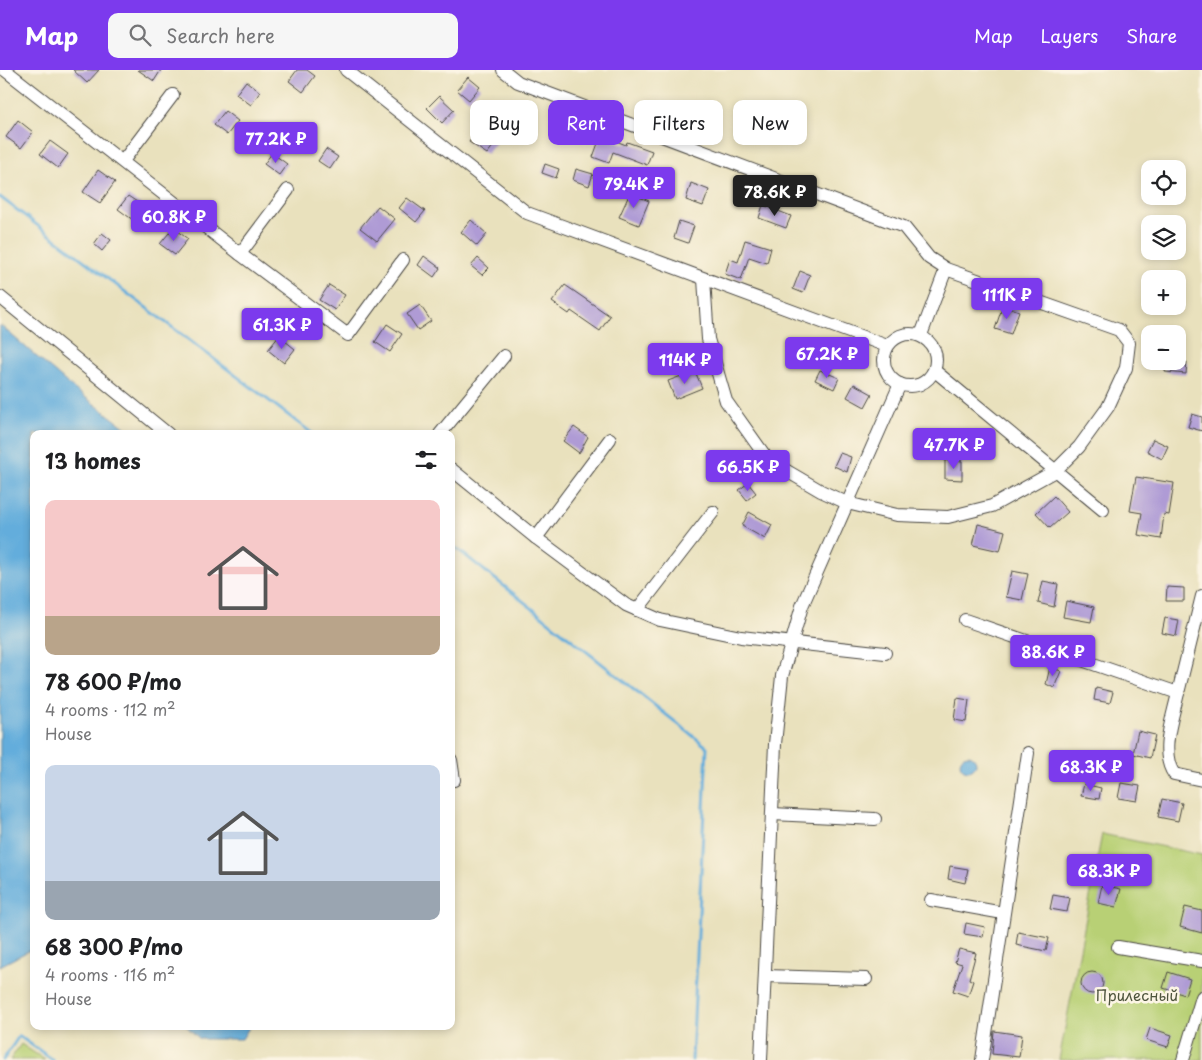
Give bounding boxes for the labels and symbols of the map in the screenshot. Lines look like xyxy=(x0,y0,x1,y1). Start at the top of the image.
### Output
pin: 77.2K ₽ xyxy=(230,122,322,164)
pin: 79.4K ₽ xyxy=(588,166,680,209)
pin: 78.6K ₽ xyxy=(729,174,821,217)
pin: 60.8K ₽ xyxy=(128,200,220,242)
pin: 111K ₽ xyxy=(966,278,1048,320)
pin: 61.3K ₽ xyxy=(236,308,328,350)
pin: 67.2K ₽ xyxy=(781,336,873,379)
pin: 114K ₽ xyxy=(644,342,726,385)
pin: 47.7K ₽ xyxy=(908,428,1000,470)
pin: 66.5K ₽ xyxy=(702,450,794,492)
pin: 88.6K ₽ xyxy=(1007,634,1099,677)
pin: 68.3K ₽ xyxy=(1045,750,1137,792)
pin: 68.3K ₽ xyxy=(1063,854,1155,896)
park label: Прилесный xyxy=(1096,983,1178,1006)

